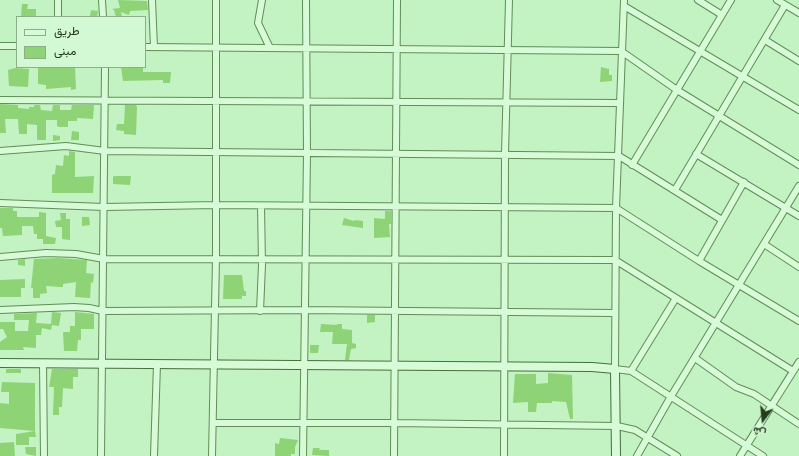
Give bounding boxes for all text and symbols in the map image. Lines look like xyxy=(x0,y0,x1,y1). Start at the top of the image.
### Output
legend xyxy=(16,16,146,68)
text: طريق xyxy=(54,24,79,38)
text: مبنى xyxy=(54,44,76,58)
north arrow xyxy=(743,400,783,440)
text: ش xyxy=(751,424,768,440)

